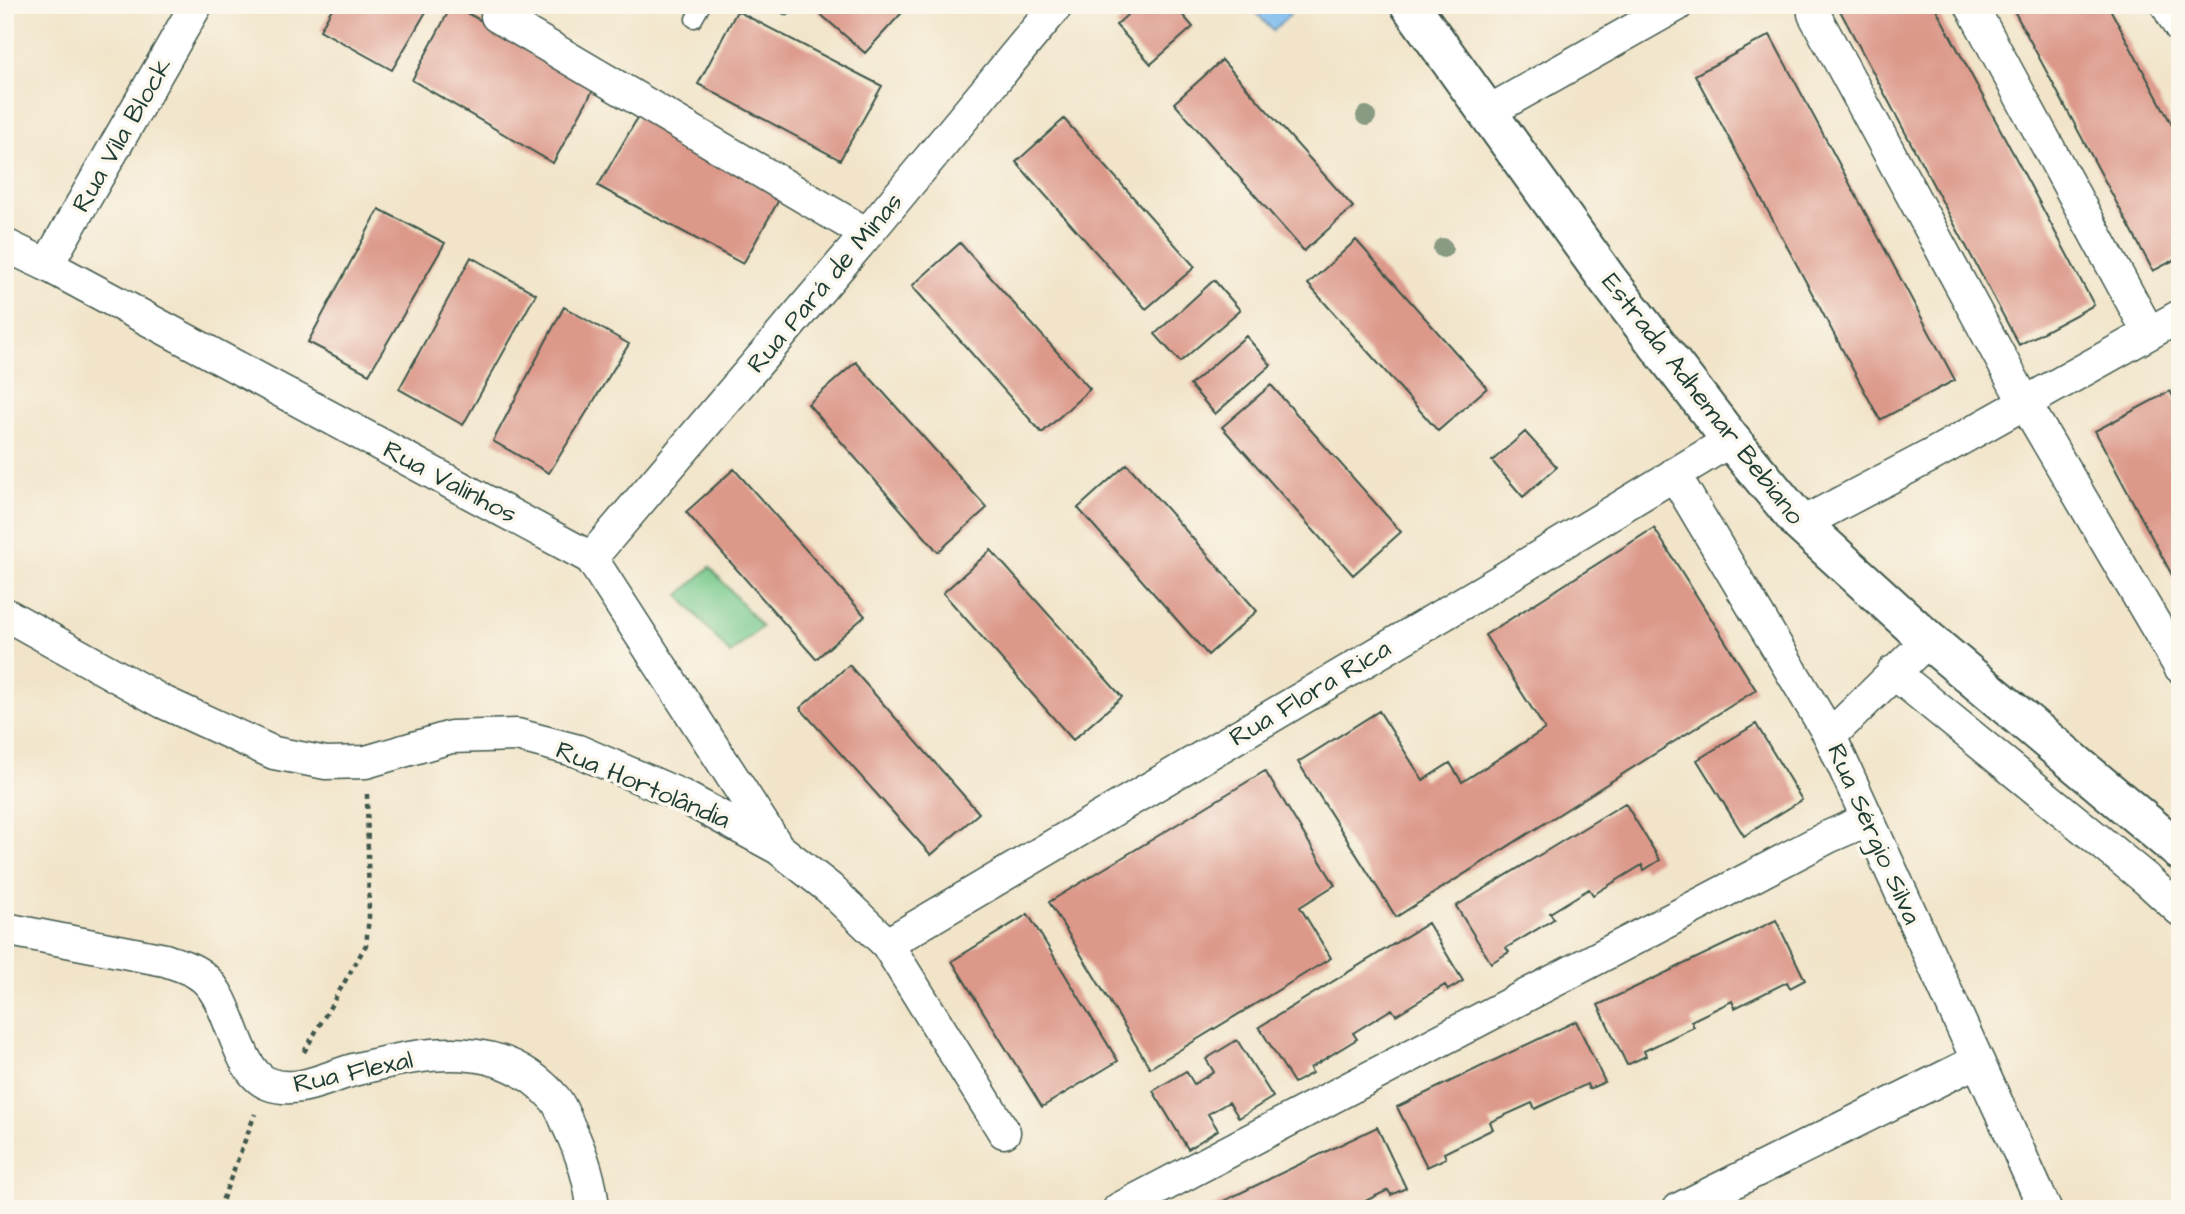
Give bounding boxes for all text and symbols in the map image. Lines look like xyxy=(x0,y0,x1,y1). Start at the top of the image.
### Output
street label: Rua Vila Block xyxy=(63,51,181,219)
street label: Rua Pará de Minas xyxy=(739,185,911,381)
street label: Estrada Adhemar Bebiano xyxy=(1593,266,1813,533)
street label: Rua Valinhos xyxy=(377,432,523,532)
street label: Rua Flora Rica xyxy=(1223,631,1397,755)
street label: Rua Hortolândia xyxy=(550,732,736,838)
street label: Rua Sérgio Silva xyxy=(1816,738,1930,931)
street label: Rua Flexal xyxy=(290,1042,416,1102)

